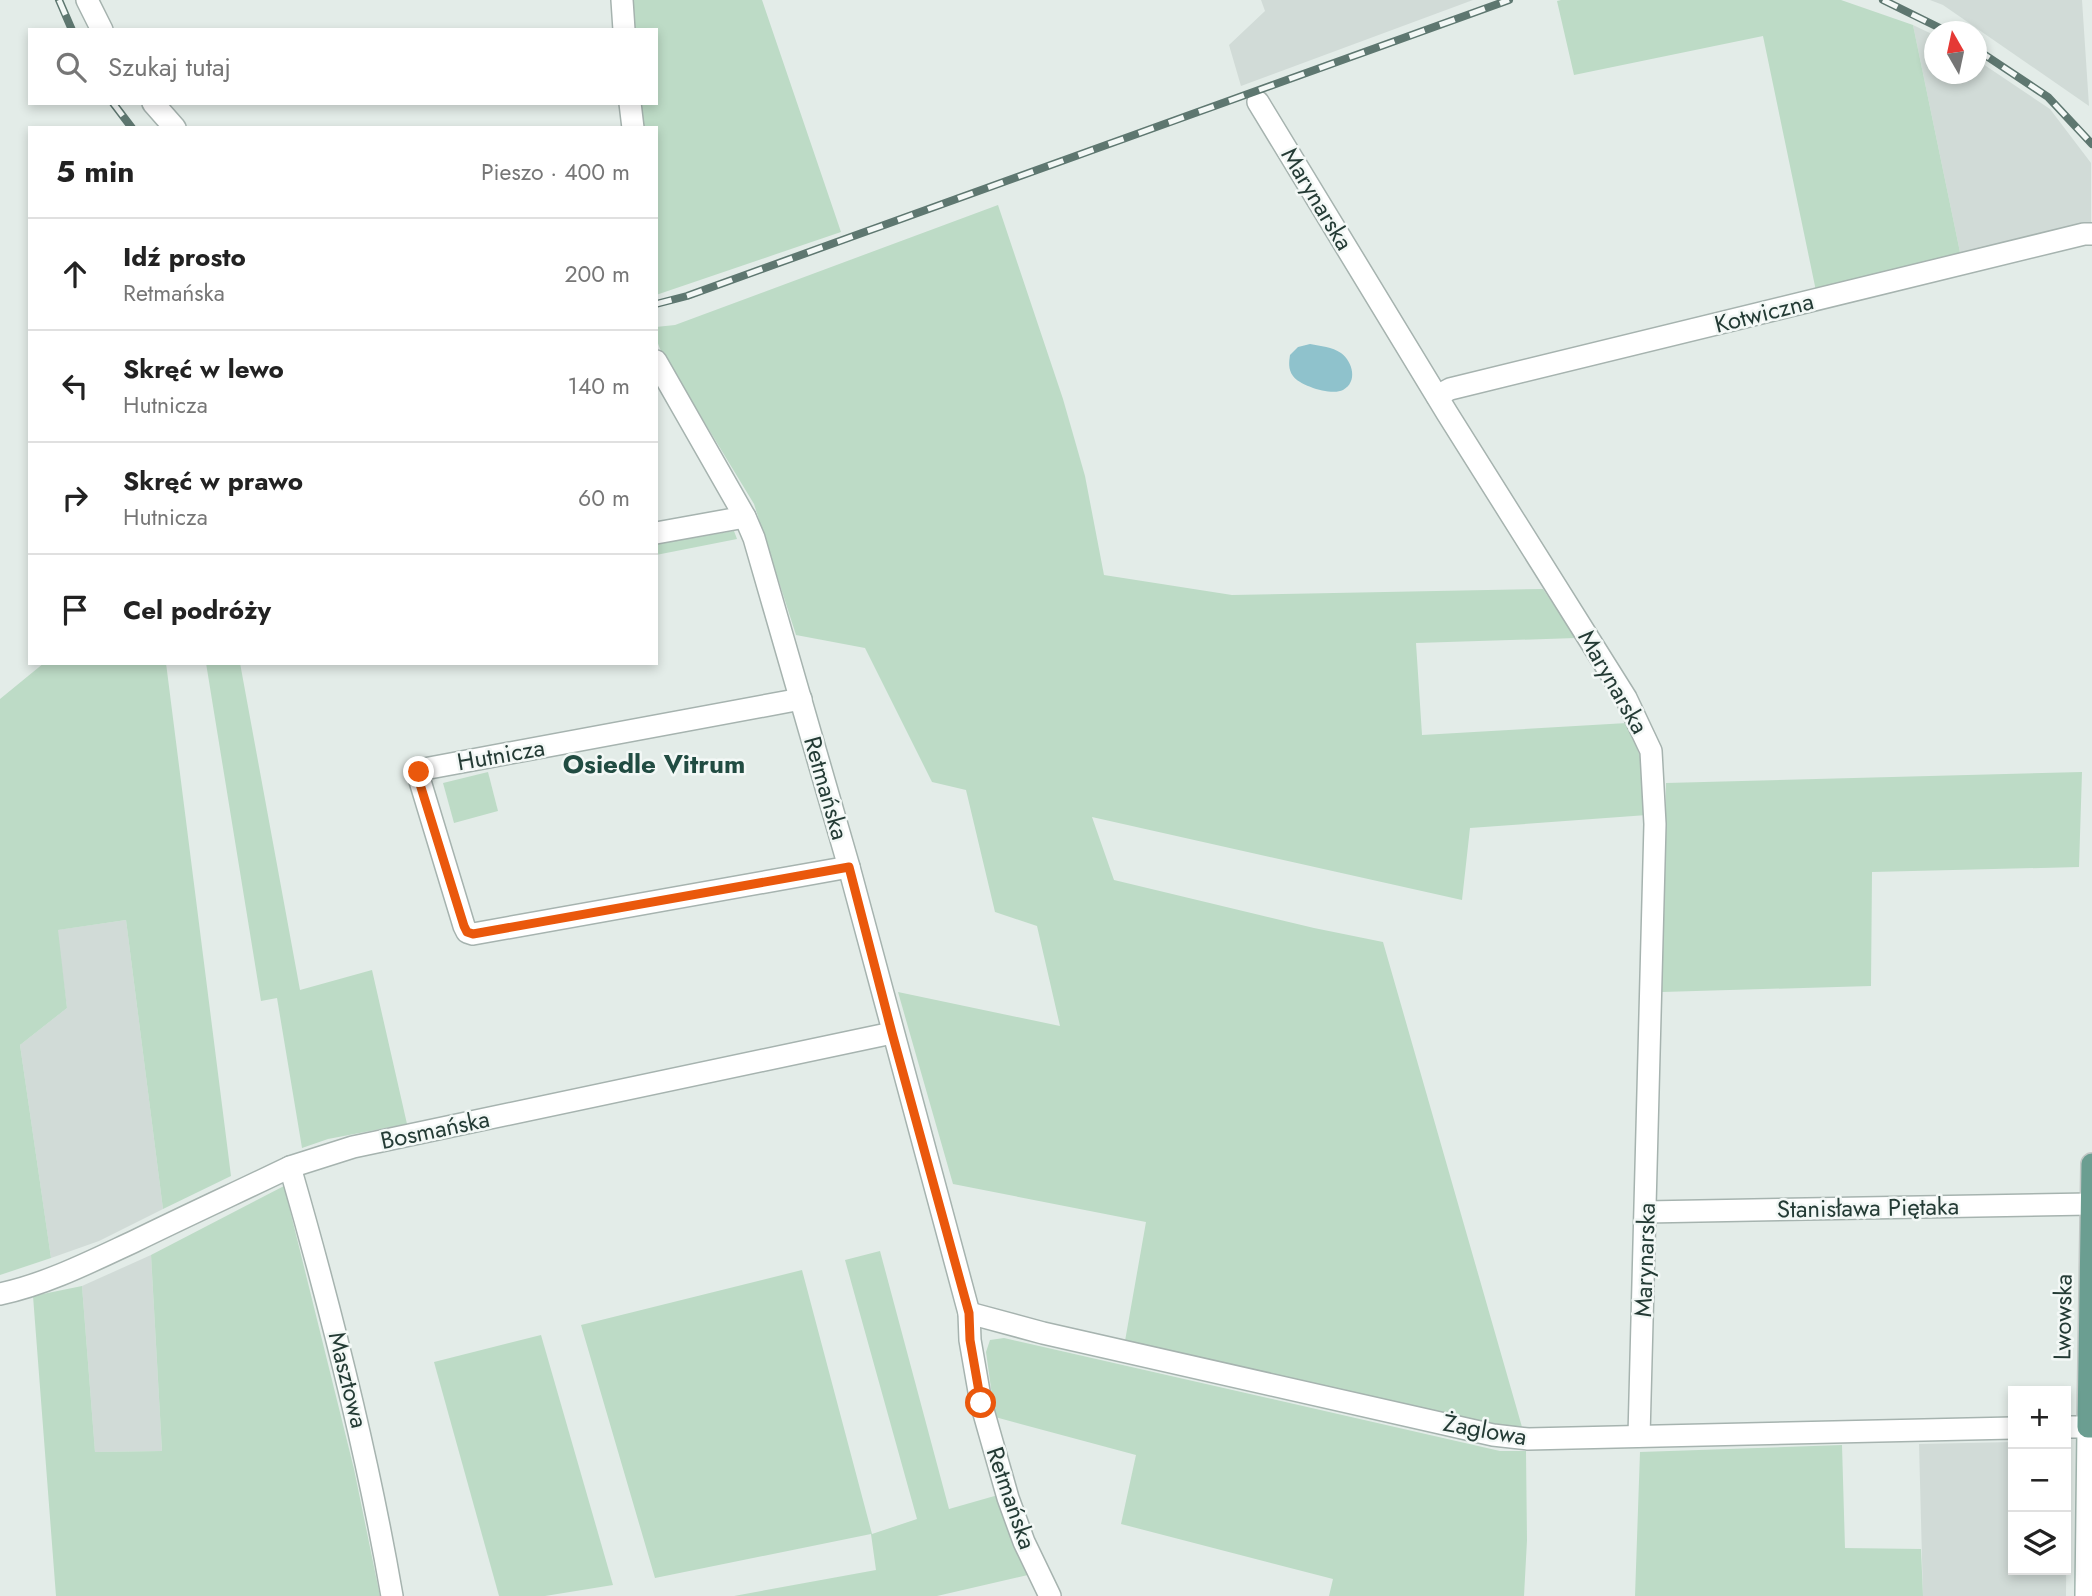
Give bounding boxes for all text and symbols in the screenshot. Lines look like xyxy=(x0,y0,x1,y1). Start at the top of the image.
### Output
north arrow xyxy=(1924,21,1987,84)
search box xyxy=(28,28,658,105)
icon: search xyxy=(52,48,90,86)
text: Szukaj tutaj xyxy=(108,48,231,86)
street label: Marynarska xyxy=(1273,141,1362,257)
text: 5 min xyxy=(56,150,134,193)
text: Pieszo · 400 m xyxy=(481,155,630,189)
text: Idź prosto xyxy=(123,238,246,276)
icon: ahead xyxy=(56,255,94,293)
text: 200 m xyxy=(564,257,630,291)
text: Retmańska xyxy=(123,276,225,310)
street label: Kotwiczna xyxy=(1711,283,1817,342)
text: Skręć w lewo xyxy=(123,350,284,388)
icon: left xyxy=(56,367,94,405)
text: 140 m xyxy=(568,369,630,403)
text: Hutnicza xyxy=(123,388,208,422)
text: Skręć w prawo xyxy=(123,462,303,500)
icon: right xyxy=(56,479,94,517)
text: 60 m xyxy=(578,481,630,515)
text: Hutnicza xyxy=(123,500,208,534)
icon: arrive xyxy=(56,591,94,629)
text: Cel podróży xyxy=(123,591,271,629)
street label: Marynarska xyxy=(1570,623,1657,740)
street label: Hutnicza xyxy=(454,730,547,779)
street label: Retmańska xyxy=(795,732,858,844)
district label: Osiedle Vitrum xyxy=(563,745,745,783)
route end xyxy=(403,756,434,787)
street label: Bosmańska xyxy=(377,1101,493,1158)
street label: Stanisława Piętaka xyxy=(1777,1188,1959,1227)
street label: Marynarska xyxy=(1625,1202,1664,1318)
street label: Lwowska xyxy=(2044,1273,2081,1360)
street label: Masztowa xyxy=(320,1328,377,1432)
map controls xyxy=(2008,1386,2071,1575)
button: + xyxy=(2008,1386,2071,1449)
route start xyxy=(965,1387,996,1418)
street label: Żaglowa xyxy=(1440,1405,1530,1454)
street label: Retmańska xyxy=(978,1442,1045,1554)
button: − xyxy=(2008,1449,2071,1512)
button: layers xyxy=(2008,1512,2071,1575)

